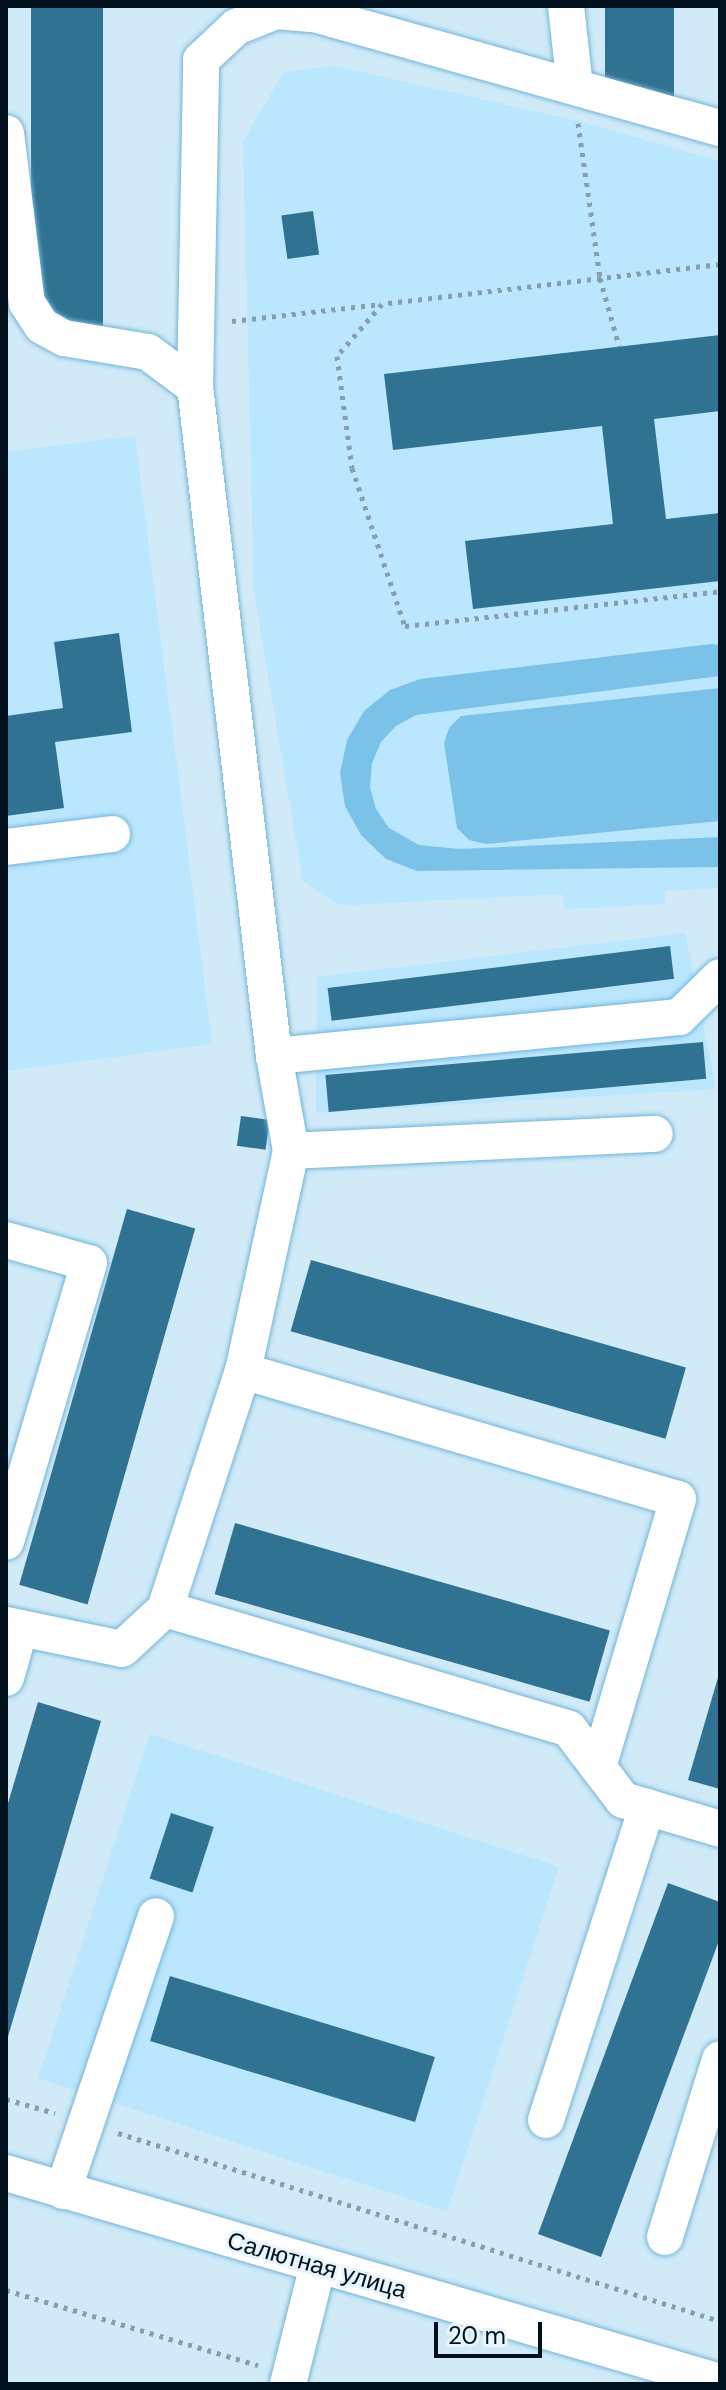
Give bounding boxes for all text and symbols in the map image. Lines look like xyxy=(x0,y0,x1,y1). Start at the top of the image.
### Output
street label: Салютная улица xyxy=(224,2226,410,2304)
scale bar xyxy=(438,2306,546,2356)
text: 20 m xyxy=(448,2320,506,2351)

